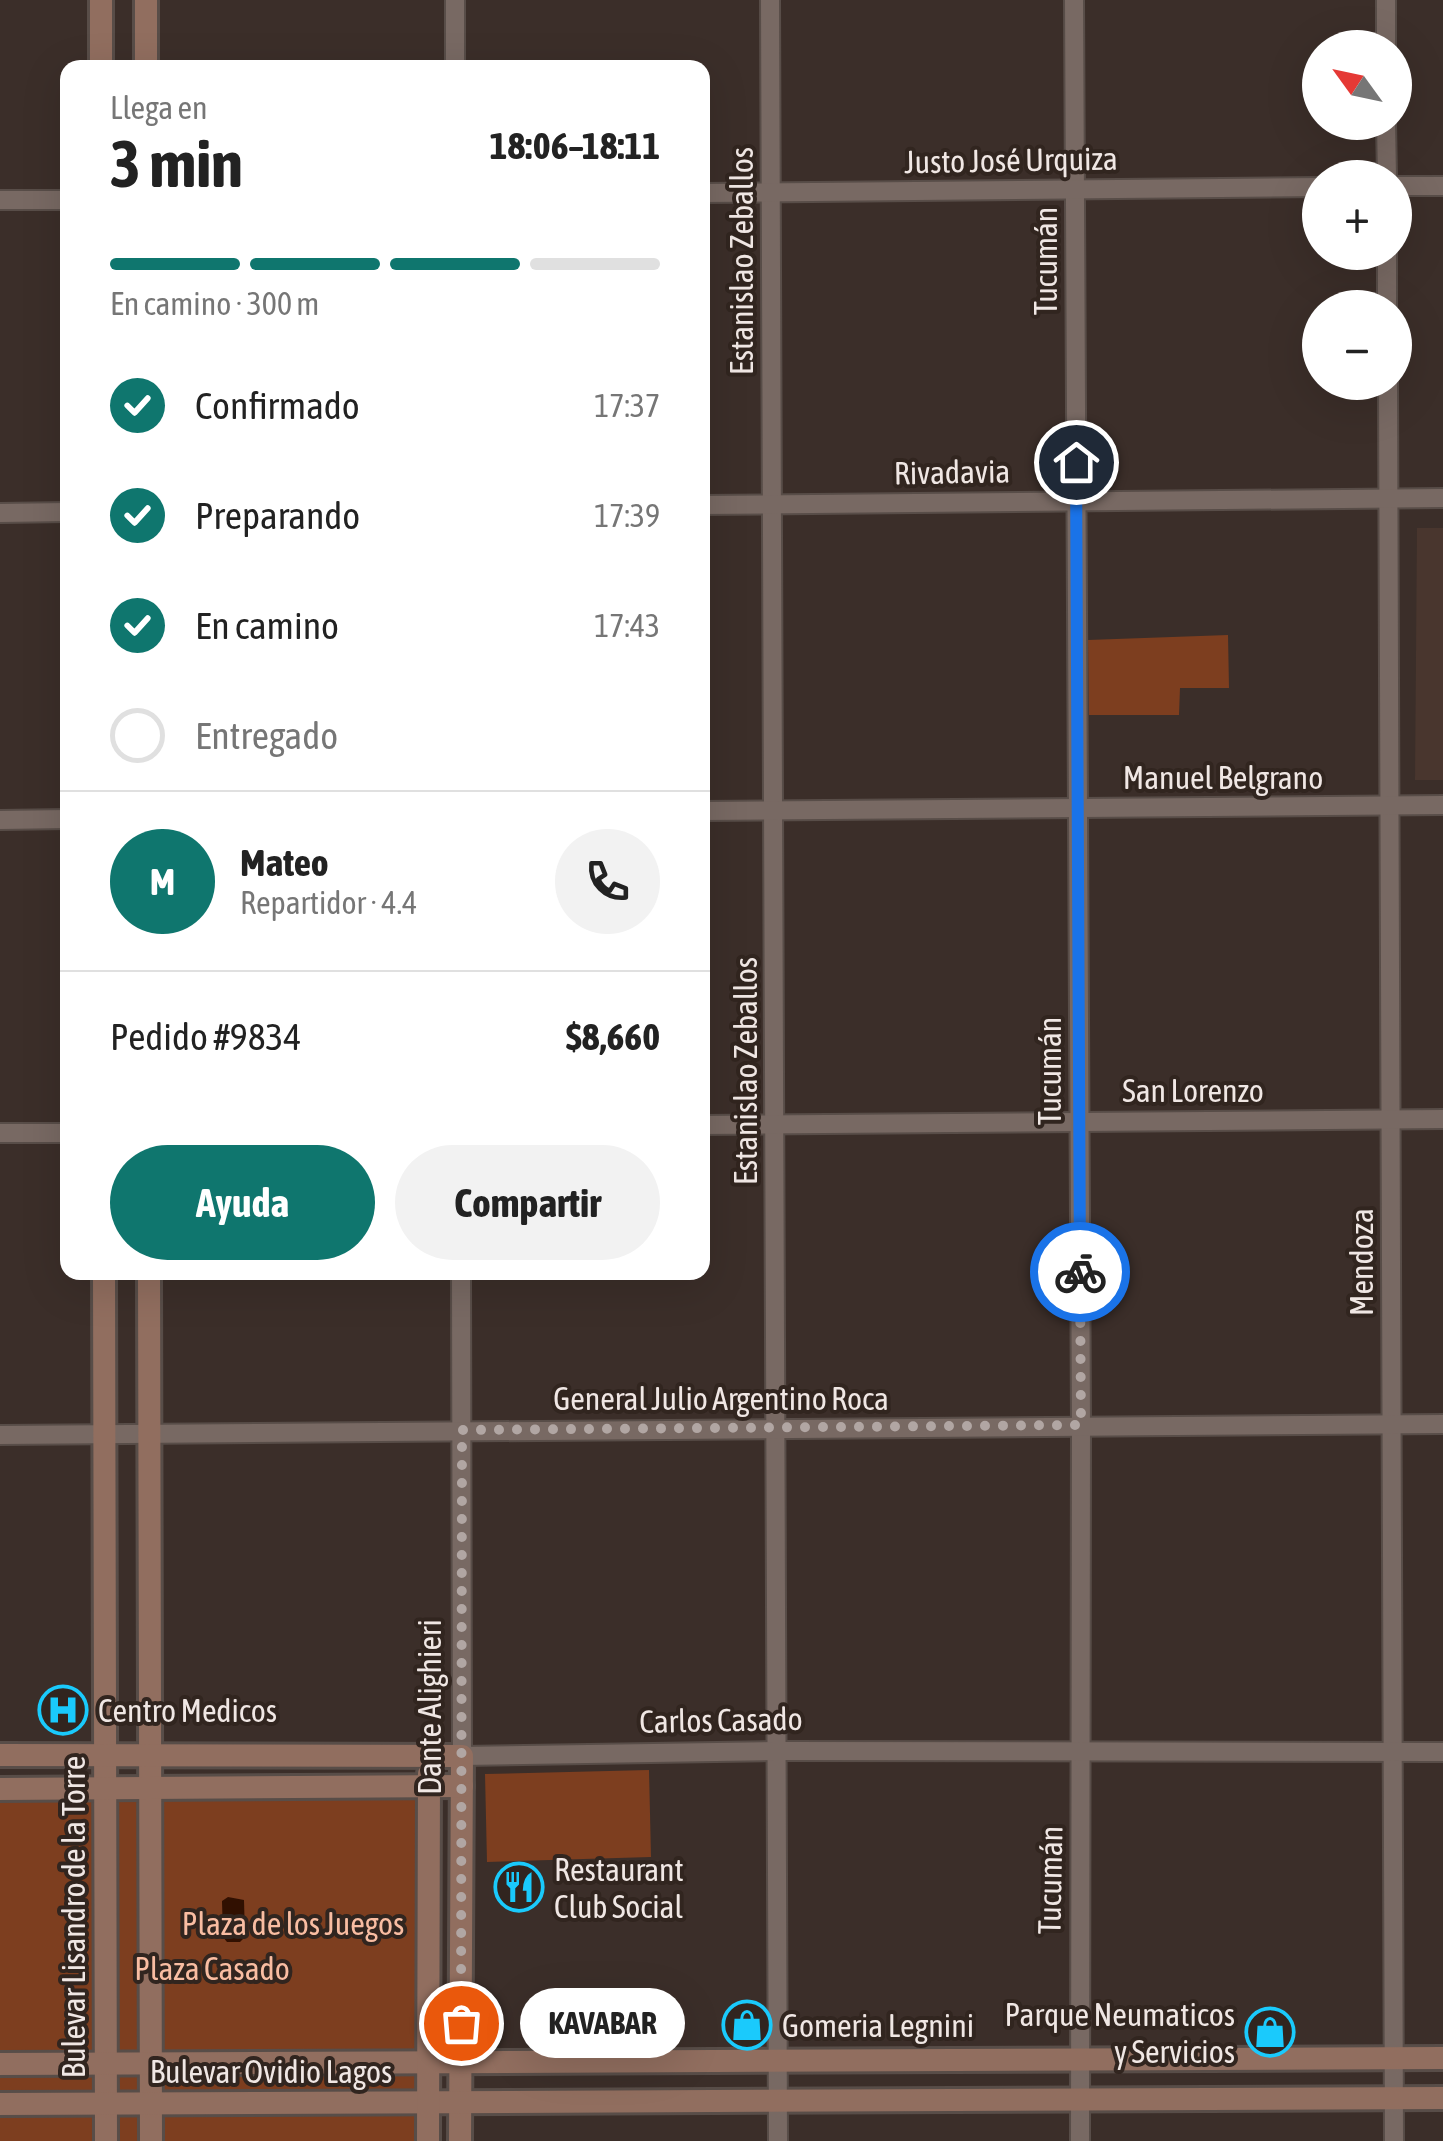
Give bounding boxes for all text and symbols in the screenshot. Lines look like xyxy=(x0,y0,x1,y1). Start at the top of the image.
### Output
north arrow xyxy=(1302,30,1412,140)
map controls xyxy=(1302,30,1412,400)
text: Llega en xyxy=(110,89,208,126)
text: 18:06–18:11 xyxy=(490,124,660,167)
text: 3 min xyxy=(110,126,243,201)
street label: Justo José Urquiza xyxy=(904,140,1118,180)
street label: Estanislao Zeballos xyxy=(723,147,760,375)
button: + xyxy=(1302,160,1412,270)
street label: Tucumán xyxy=(1027,207,1064,315)
text: En camino · 300 m xyxy=(110,285,319,322)
button: − xyxy=(1302,290,1412,400)
icon: check xyxy=(110,378,165,433)
text: Confirmado xyxy=(195,384,360,427)
text: 17:37 xyxy=(594,387,660,424)
pin xyxy=(1034,420,1119,505)
icon: home xyxy=(1049,435,1104,490)
street label: Rivadavia xyxy=(893,452,1011,492)
icon: check xyxy=(110,488,165,543)
text: Preparando xyxy=(195,494,360,537)
text: 17:39 xyxy=(594,497,660,534)
icon: check xyxy=(110,598,165,653)
text: En camino xyxy=(195,604,339,647)
text: 17:43 xyxy=(594,607,660,644)
text: Entregado xyxy=(195,714,338,757)
street label: Manuel Belgrano xyxy=(1123,759,1323,796)
button: phone xyxy=(555,829,660,934)
text: Mateo xyxy=(240,841,329,884)
text: M xyxy=(150,860,175,903)
text: Repartidor · 4.4 xyxy=(240,884,417,921)
street label: Estanislao Zeballos xyxy=(727,957,764,1185)
text: Pedido #9834 xyxy=(110,1015,301,1058)
text: $8,660 xyxy=(566,1015,660,1058)
street label: Tucumán xyxy=(1031,1017,1068,1125)
street label: San Lorenzo xyxy=(1122,1072,1264,1109)
button: Ayuda xyxy=(110,1145,375,1260)
button: Compartir xyxy=(395,1145,660,1260)
street label: Mendoza xyxy=(1343,1208,1380,1316)
courier xyxy=(1030,1222,1130,1322)
icon: bike xyxy=(1053,1245,1108,1300)
street label: General Julio Argentino Roca xyxy=(553,1380,889,1417)
street label: Dante Alighieri xyxy=(411,1619,448,1795)
hospital icon: Centro Medicos xyxy=(37,1684,89,1736)
place label: Centro Medicos xyxy=(98,1692,277,1729)
street label: Carlos Casado xyxy=(639,1700,803,1740)
street label: Bulevar Lisandro de la Torre xyxy=(55,1756,92,2078)
street label: Tucumán xyxy=(1031,1825,1069,1935)
place label: Restaurant Club Social xyxy=(554,1851,684,1925)
restaurant icon: Restaurant Club Social xyxy=(493,1861,545,1913)
park label: Plaza de los Juegos xyxy=(182,1905,404,1942)
park label: Plaza Casado xyxy=(134,1950,290,1987)
pin xyxy=(419,1981,504,2066)
callout: KAVABAR xyxy=(521,1988,686,2058)
icon: bag xyxy=(434,1996,489,2051)
place label: Parque Neumaticos y Servicios xyxy=(1005,1996,1235,2070)
shop icon: Gomeria Legnini xyxy=(721,1999,773,2051)
text: KAVABAR xyxy=(548,2004,657,2041)
shop icon: Parque Neumaticos y Servicios xyxy=(1244,2006,1296,2058)
place label: Gomeria Legnini xyxy=(782,2007,974,2044)
street label: Bulevar Ovidio Lagos xyxy=(150,2053,392,2090)

